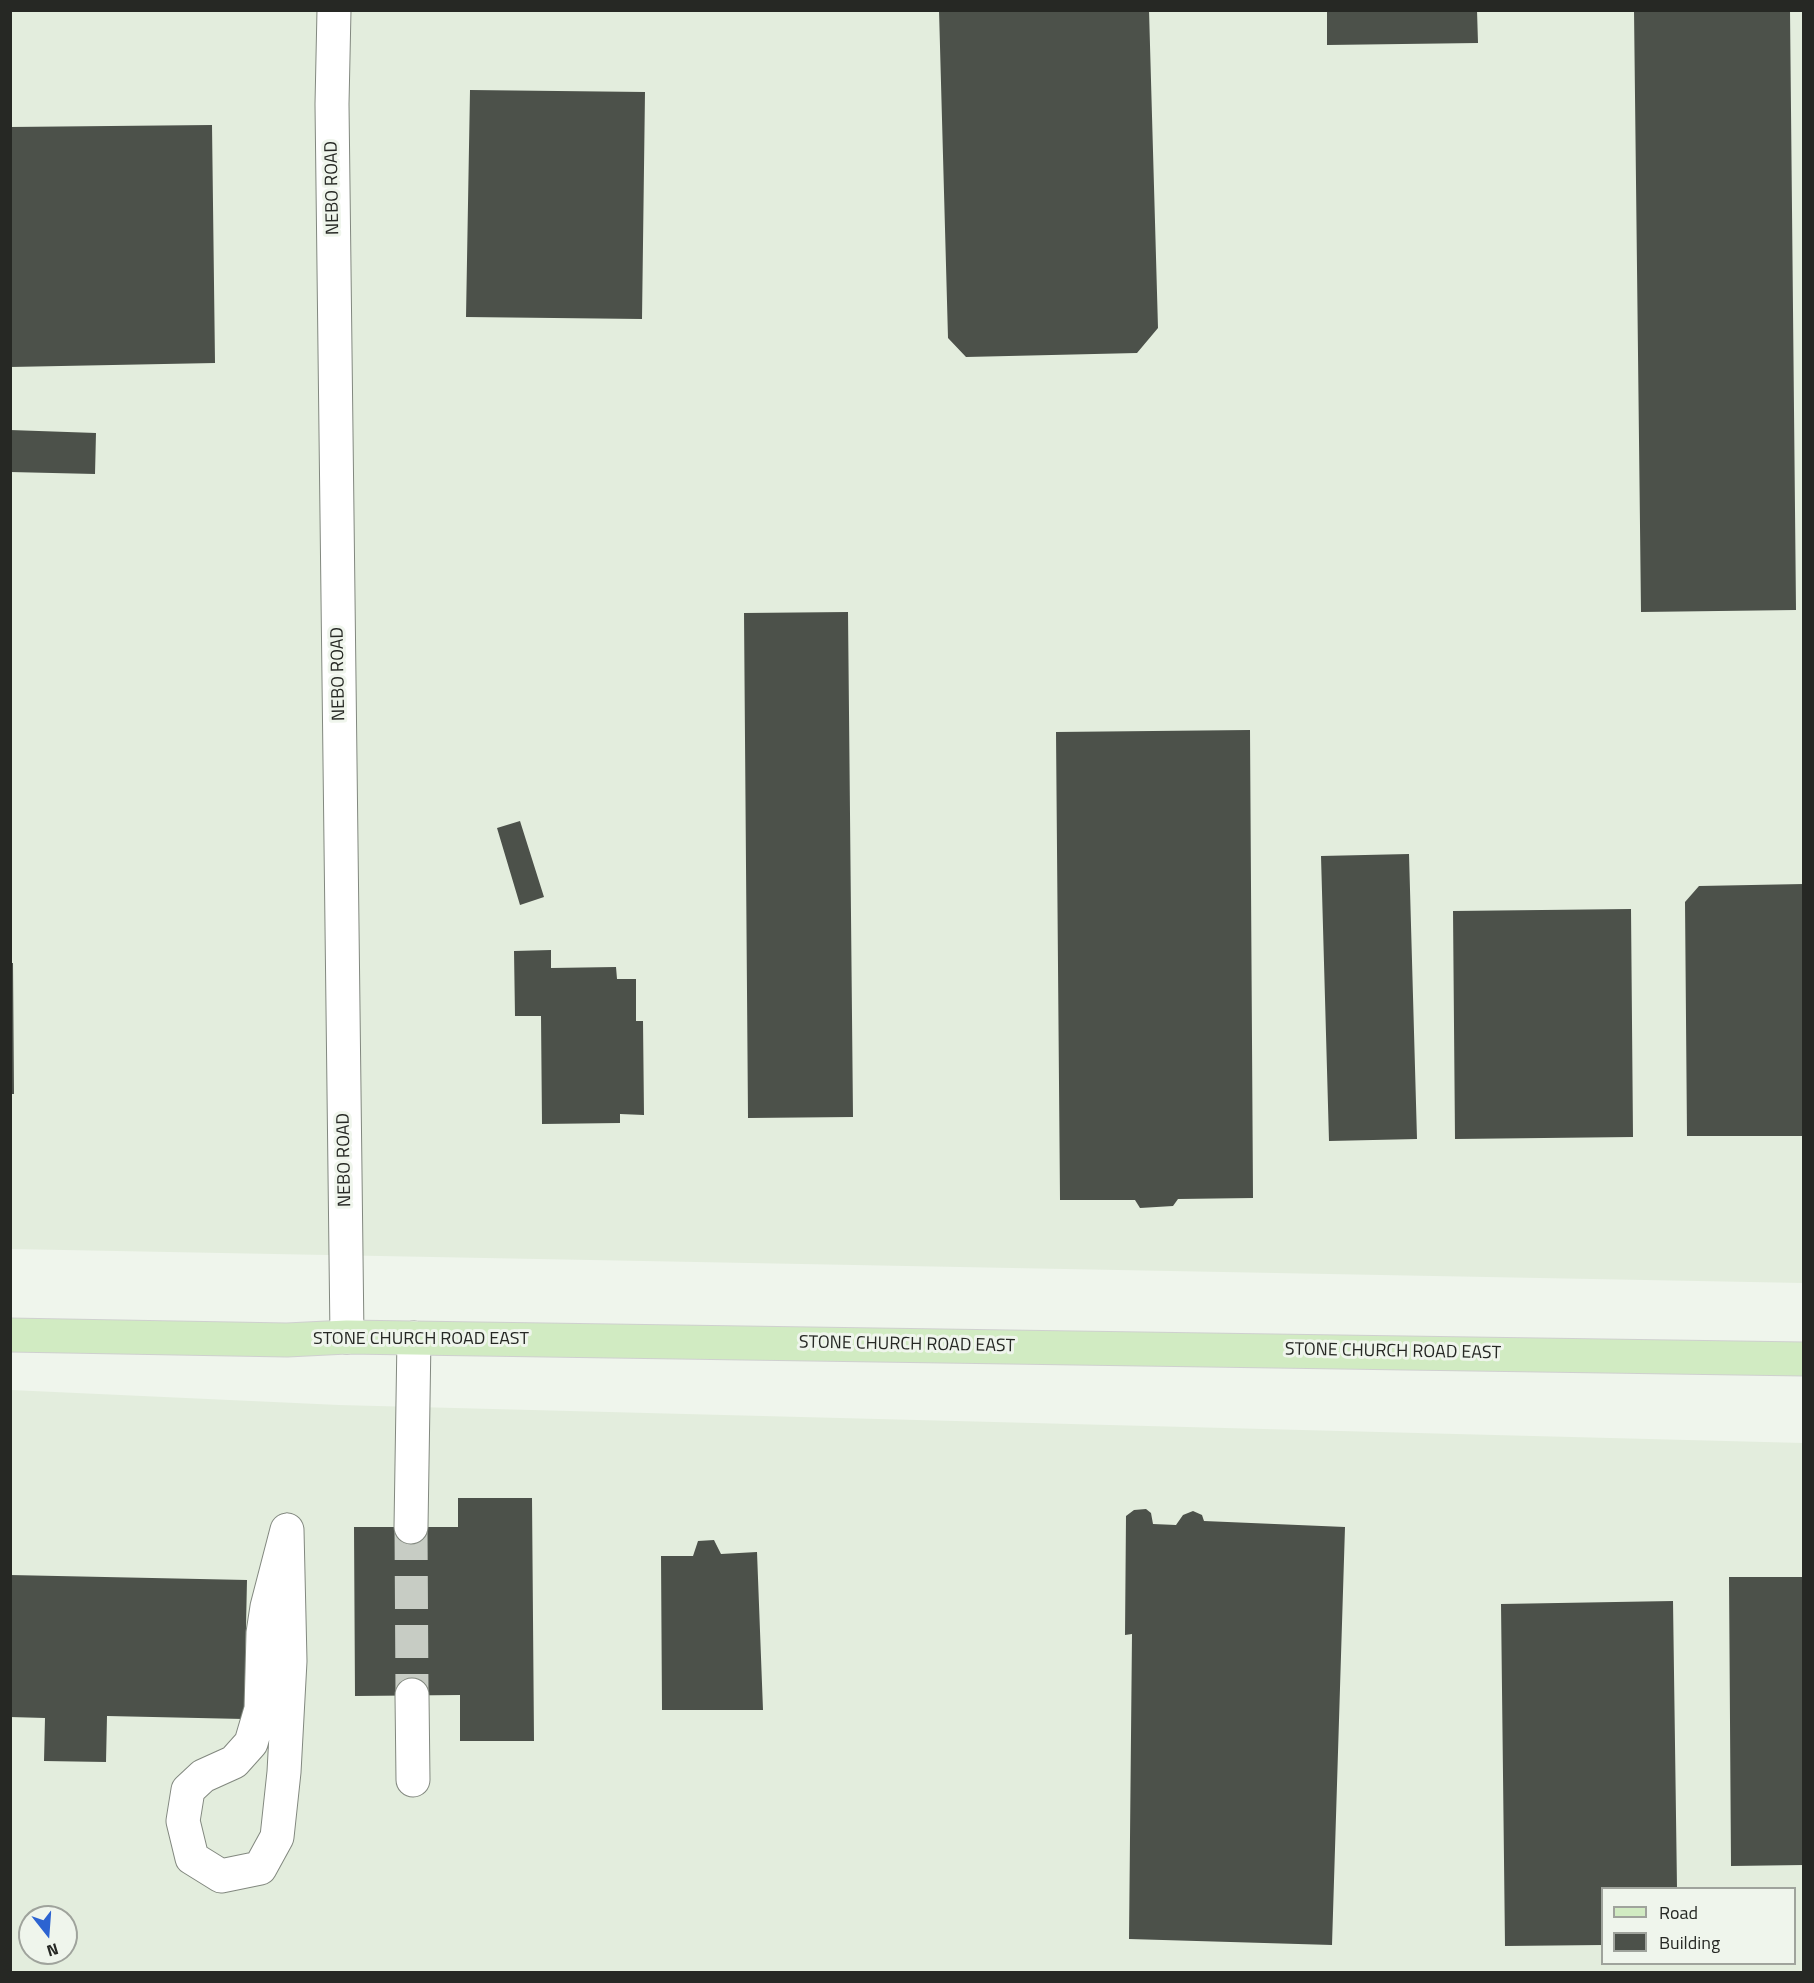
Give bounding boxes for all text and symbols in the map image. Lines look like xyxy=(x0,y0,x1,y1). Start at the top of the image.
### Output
street label: NEBO ROAD xyxy=(321,141,345,235)
street label: NEBO ROAD xyxy=(327,627,351,721)
street label: NEBO ROAD xyxy=(333,1113,357,1207)
street label: STONE CHURCH ROAD EAST xyxy=(313,1329,529,1351)
street label: STONE CHURCH ROAD EAST xyxy=(799,1332,1015,1358)
street label: STONE CHURCH ROAD EAST xyxy=(1285,1339,1501,1365)
legend xyxy=(1601,1887,1796,1965)
text: Road xyxy=(1659,1899,1698,1926)
north arrow xyxy=(18,1905,78,1965)
text: Building xyxy=(1659,1929,1720,1956)
text: N xyxy=(44,1937,61,1963)

